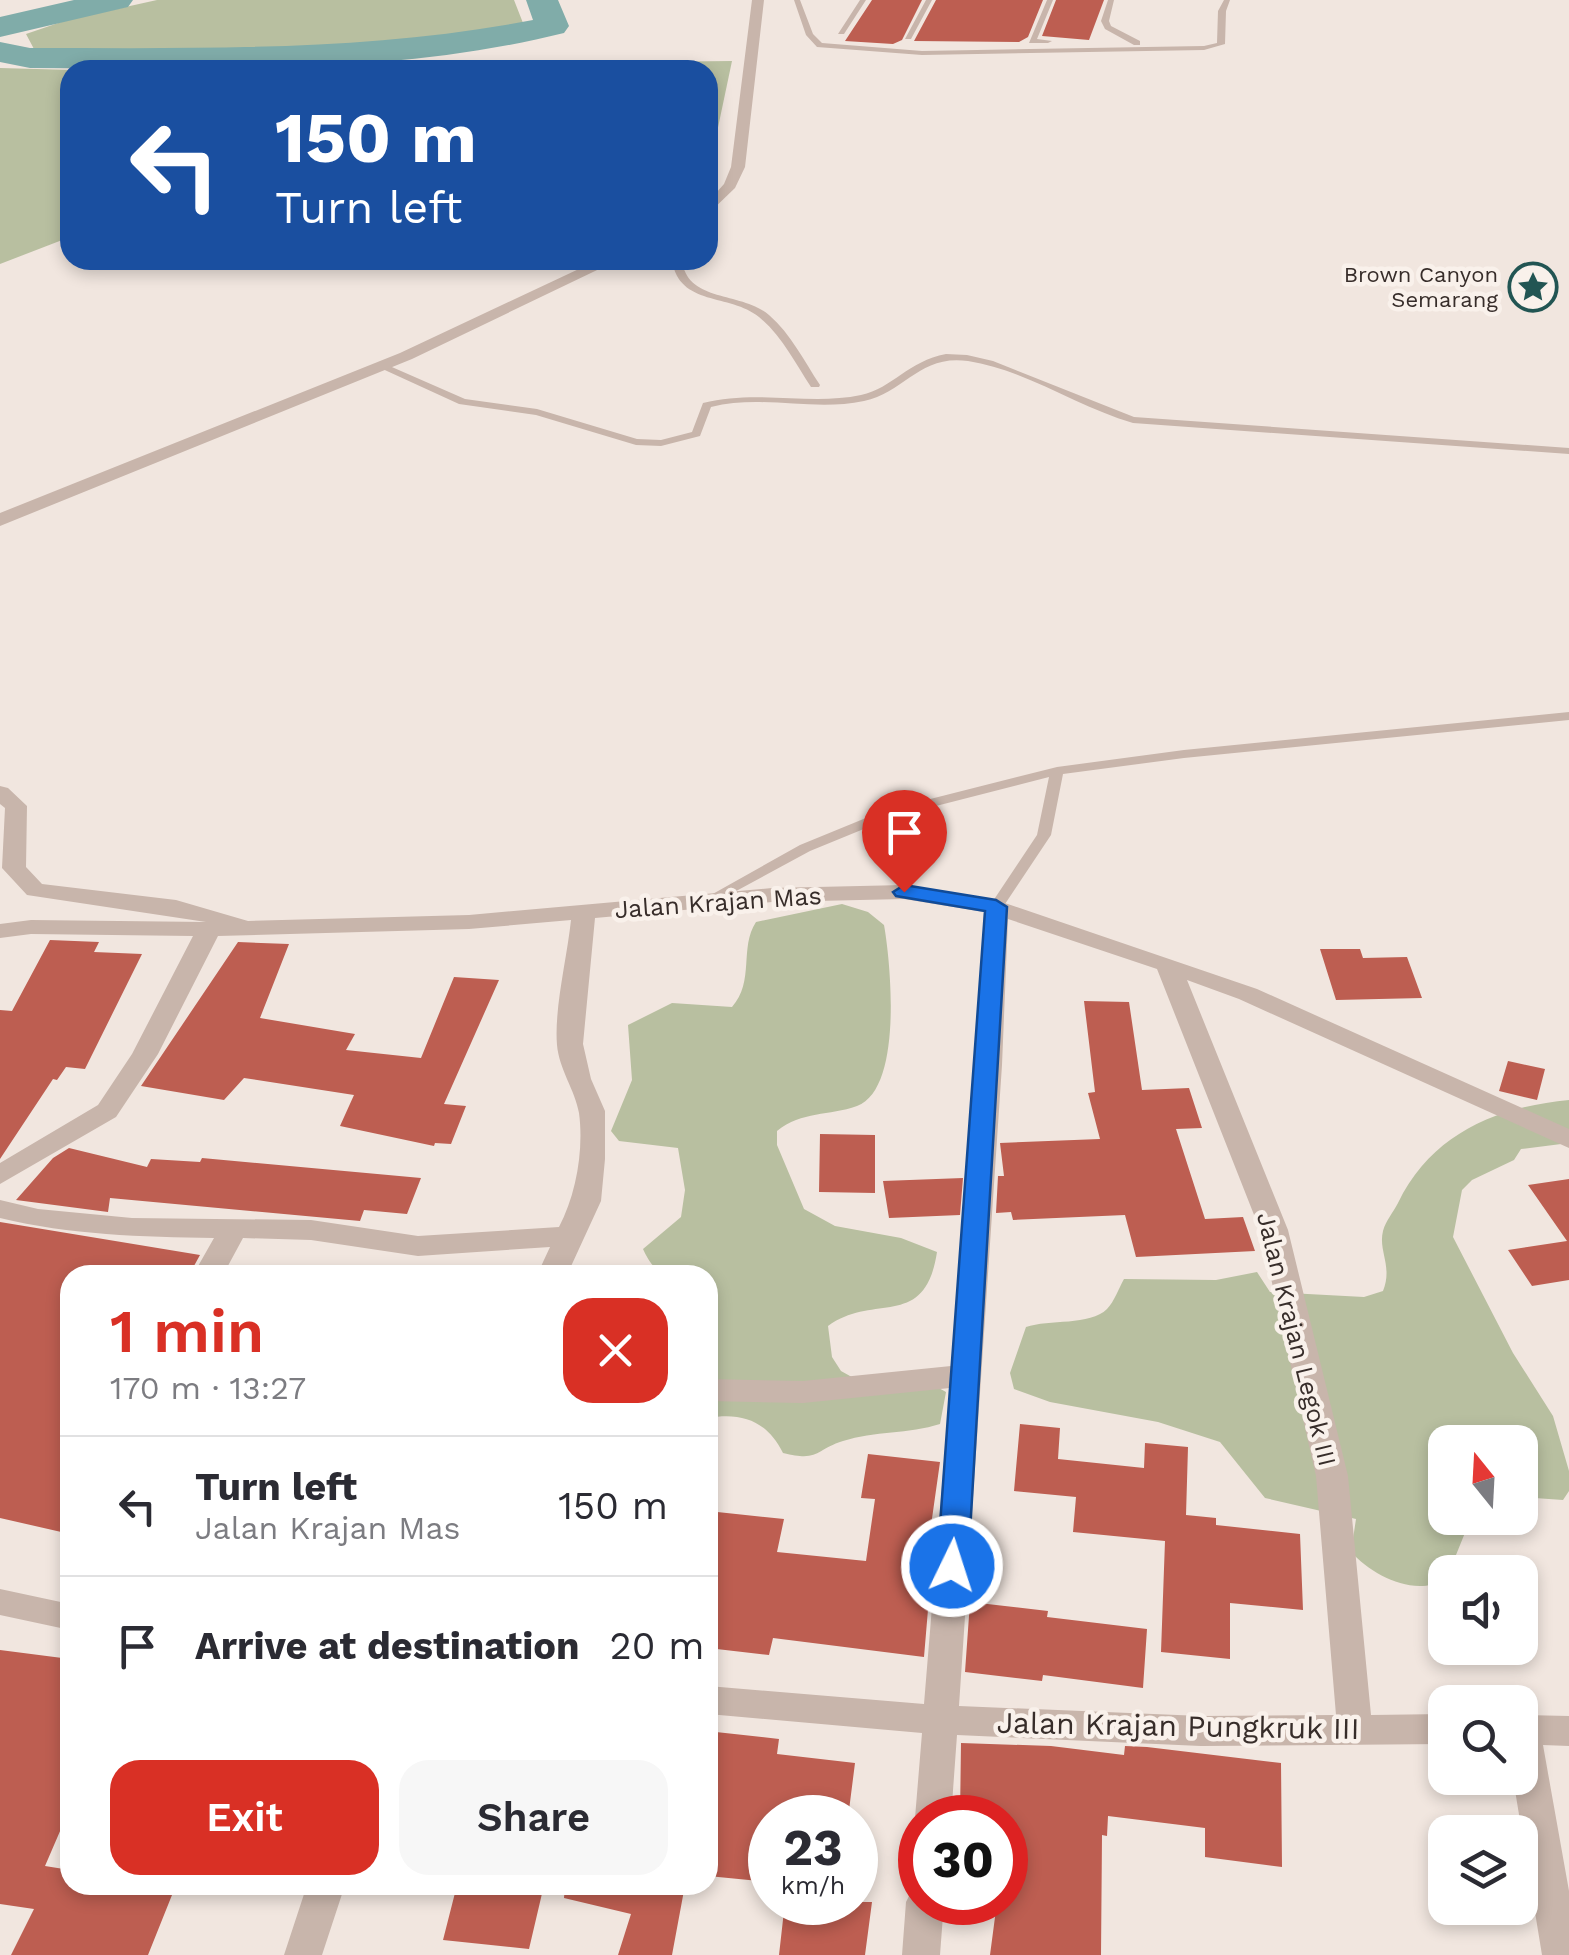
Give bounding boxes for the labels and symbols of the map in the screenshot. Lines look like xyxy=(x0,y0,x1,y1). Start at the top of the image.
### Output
place icon: Brown Canyon Semarang xyxy=(1507,261,1559,313)
place label: Brown Canyon Semarang xyxy=(1344,262,1498,312)
pin xyxy=(862,790,947,893)
street label: Jalan Krajan Mas xyxy=(614,881,822,924)
street label: Jalan Krajan Legok III xyxy=(1251,1209,1342,1469)
north arrow xyxy=(1428,1425,1538,1535)
position arrow xyxy=(900,1514,1004,1618)
street label: Jalan Krajan Pungkruk III xyxy=(996,1705,1360,1746)
speed limit sign: 30 xyxy=(898,1795,1028,1925)

